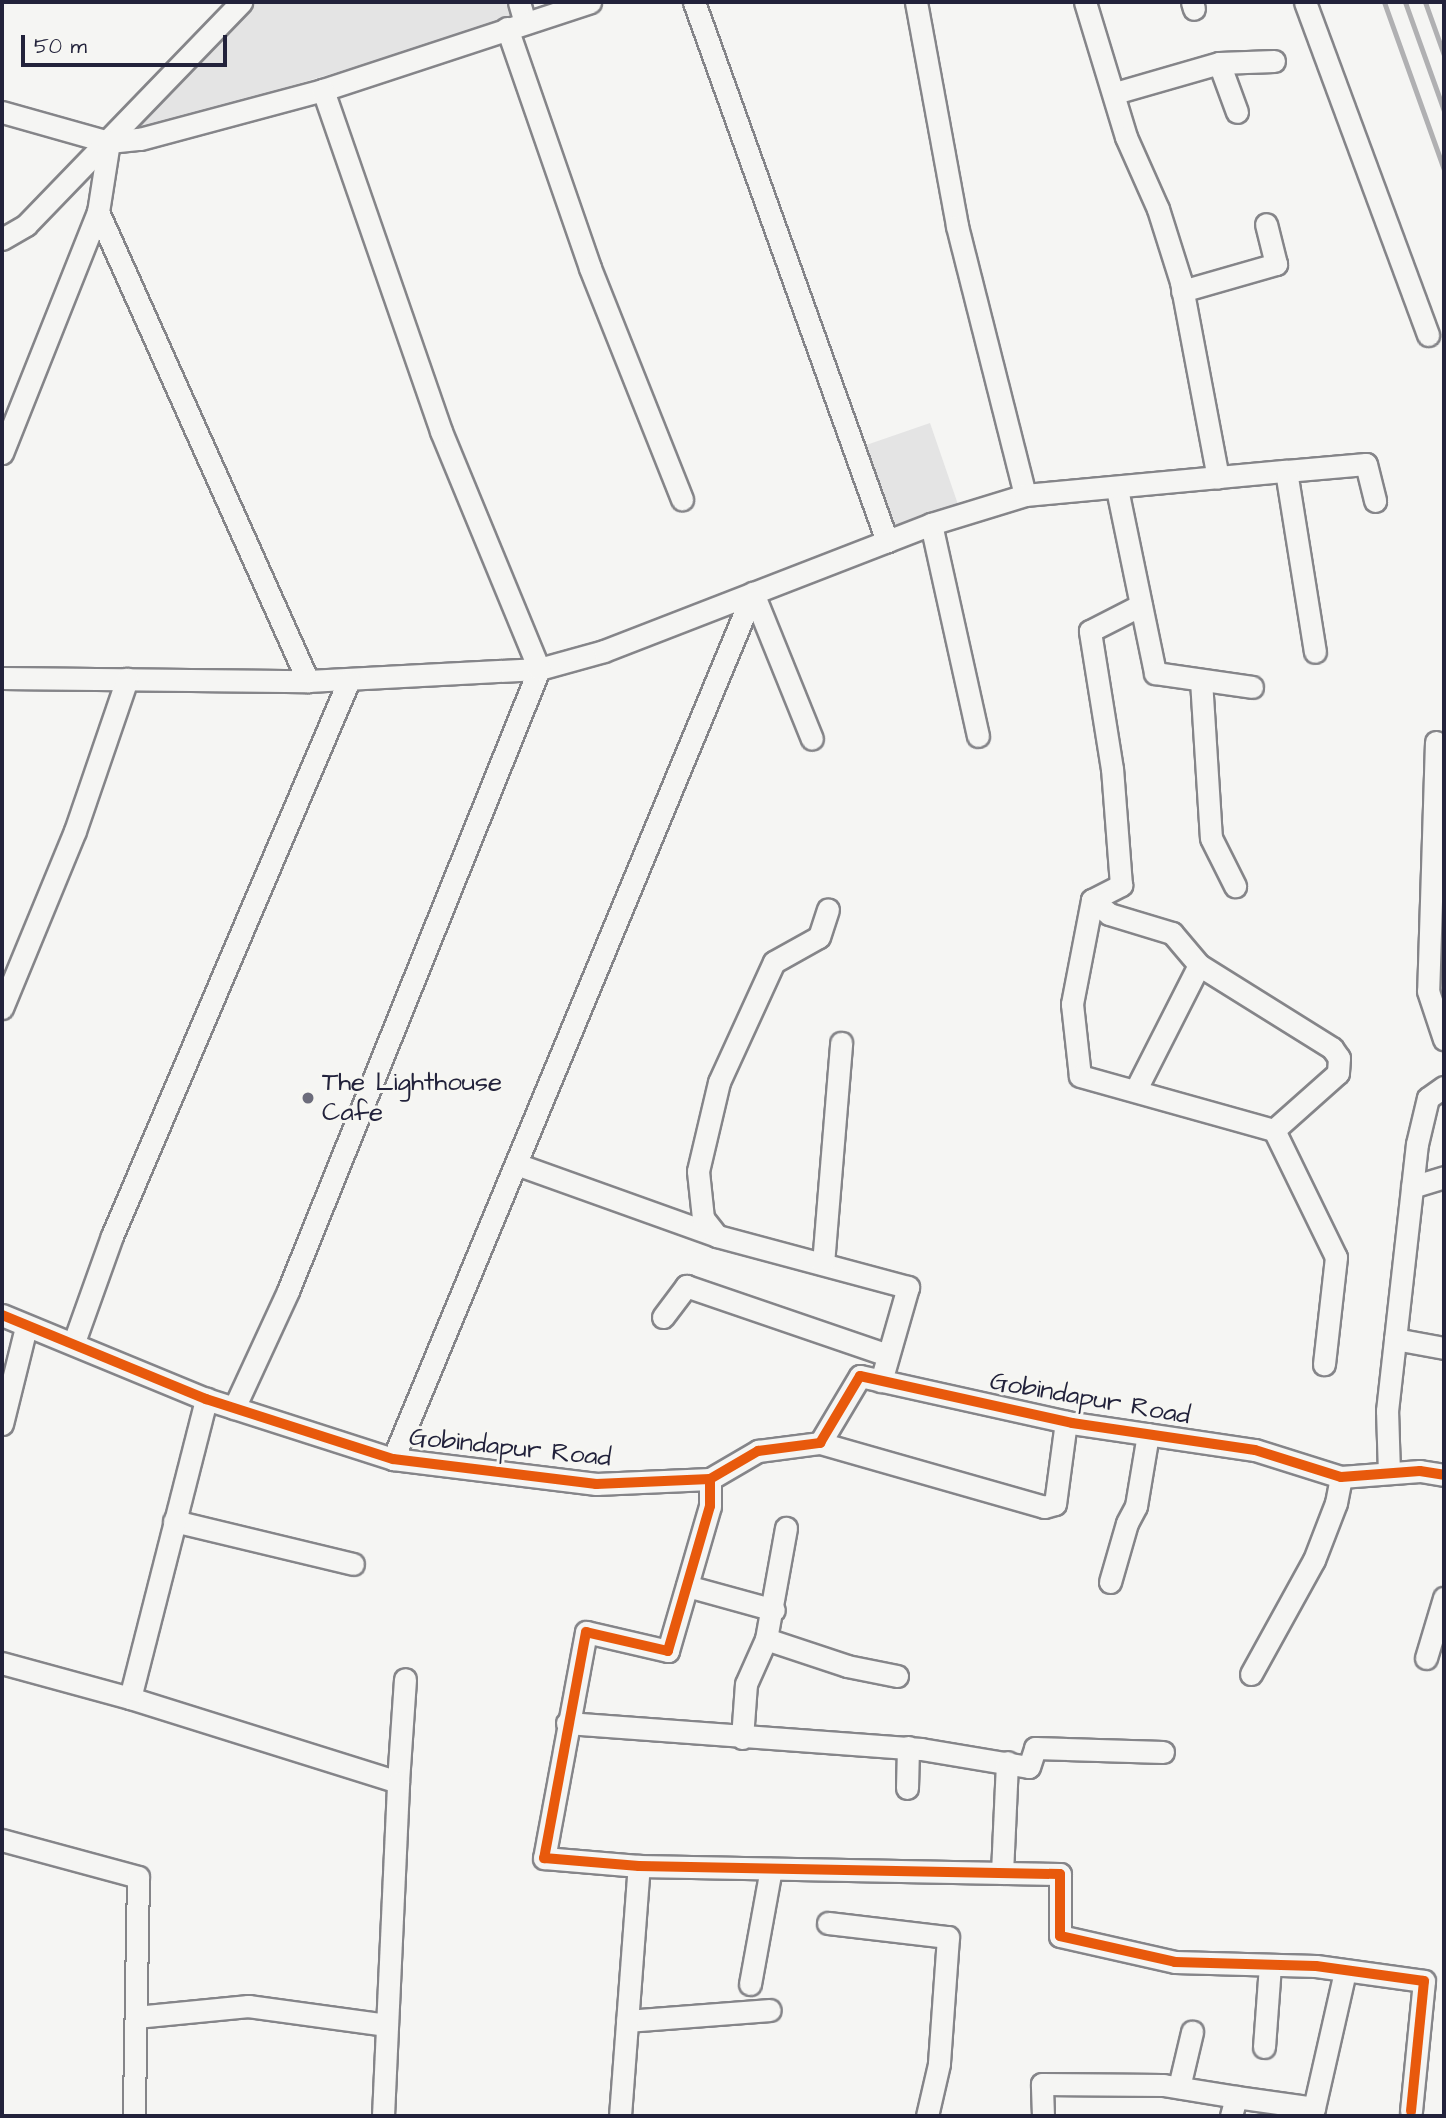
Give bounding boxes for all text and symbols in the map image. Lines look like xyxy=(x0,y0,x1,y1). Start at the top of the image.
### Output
scale bar xyxy=(24,21,231,65)
text: 50 m xyxy=(34,32,87,61)
place label: The Lighthouse Cafe xyxy=(322,1067,502,1128)
marker: The Lighthouse Cafe xyxy=(300,1090,316,1106)
street label: Gobindapur Road xyxy=(987,1366,1193,1432)
street label: Gobindapur Road xyxy=(407,1422,613,1474)

